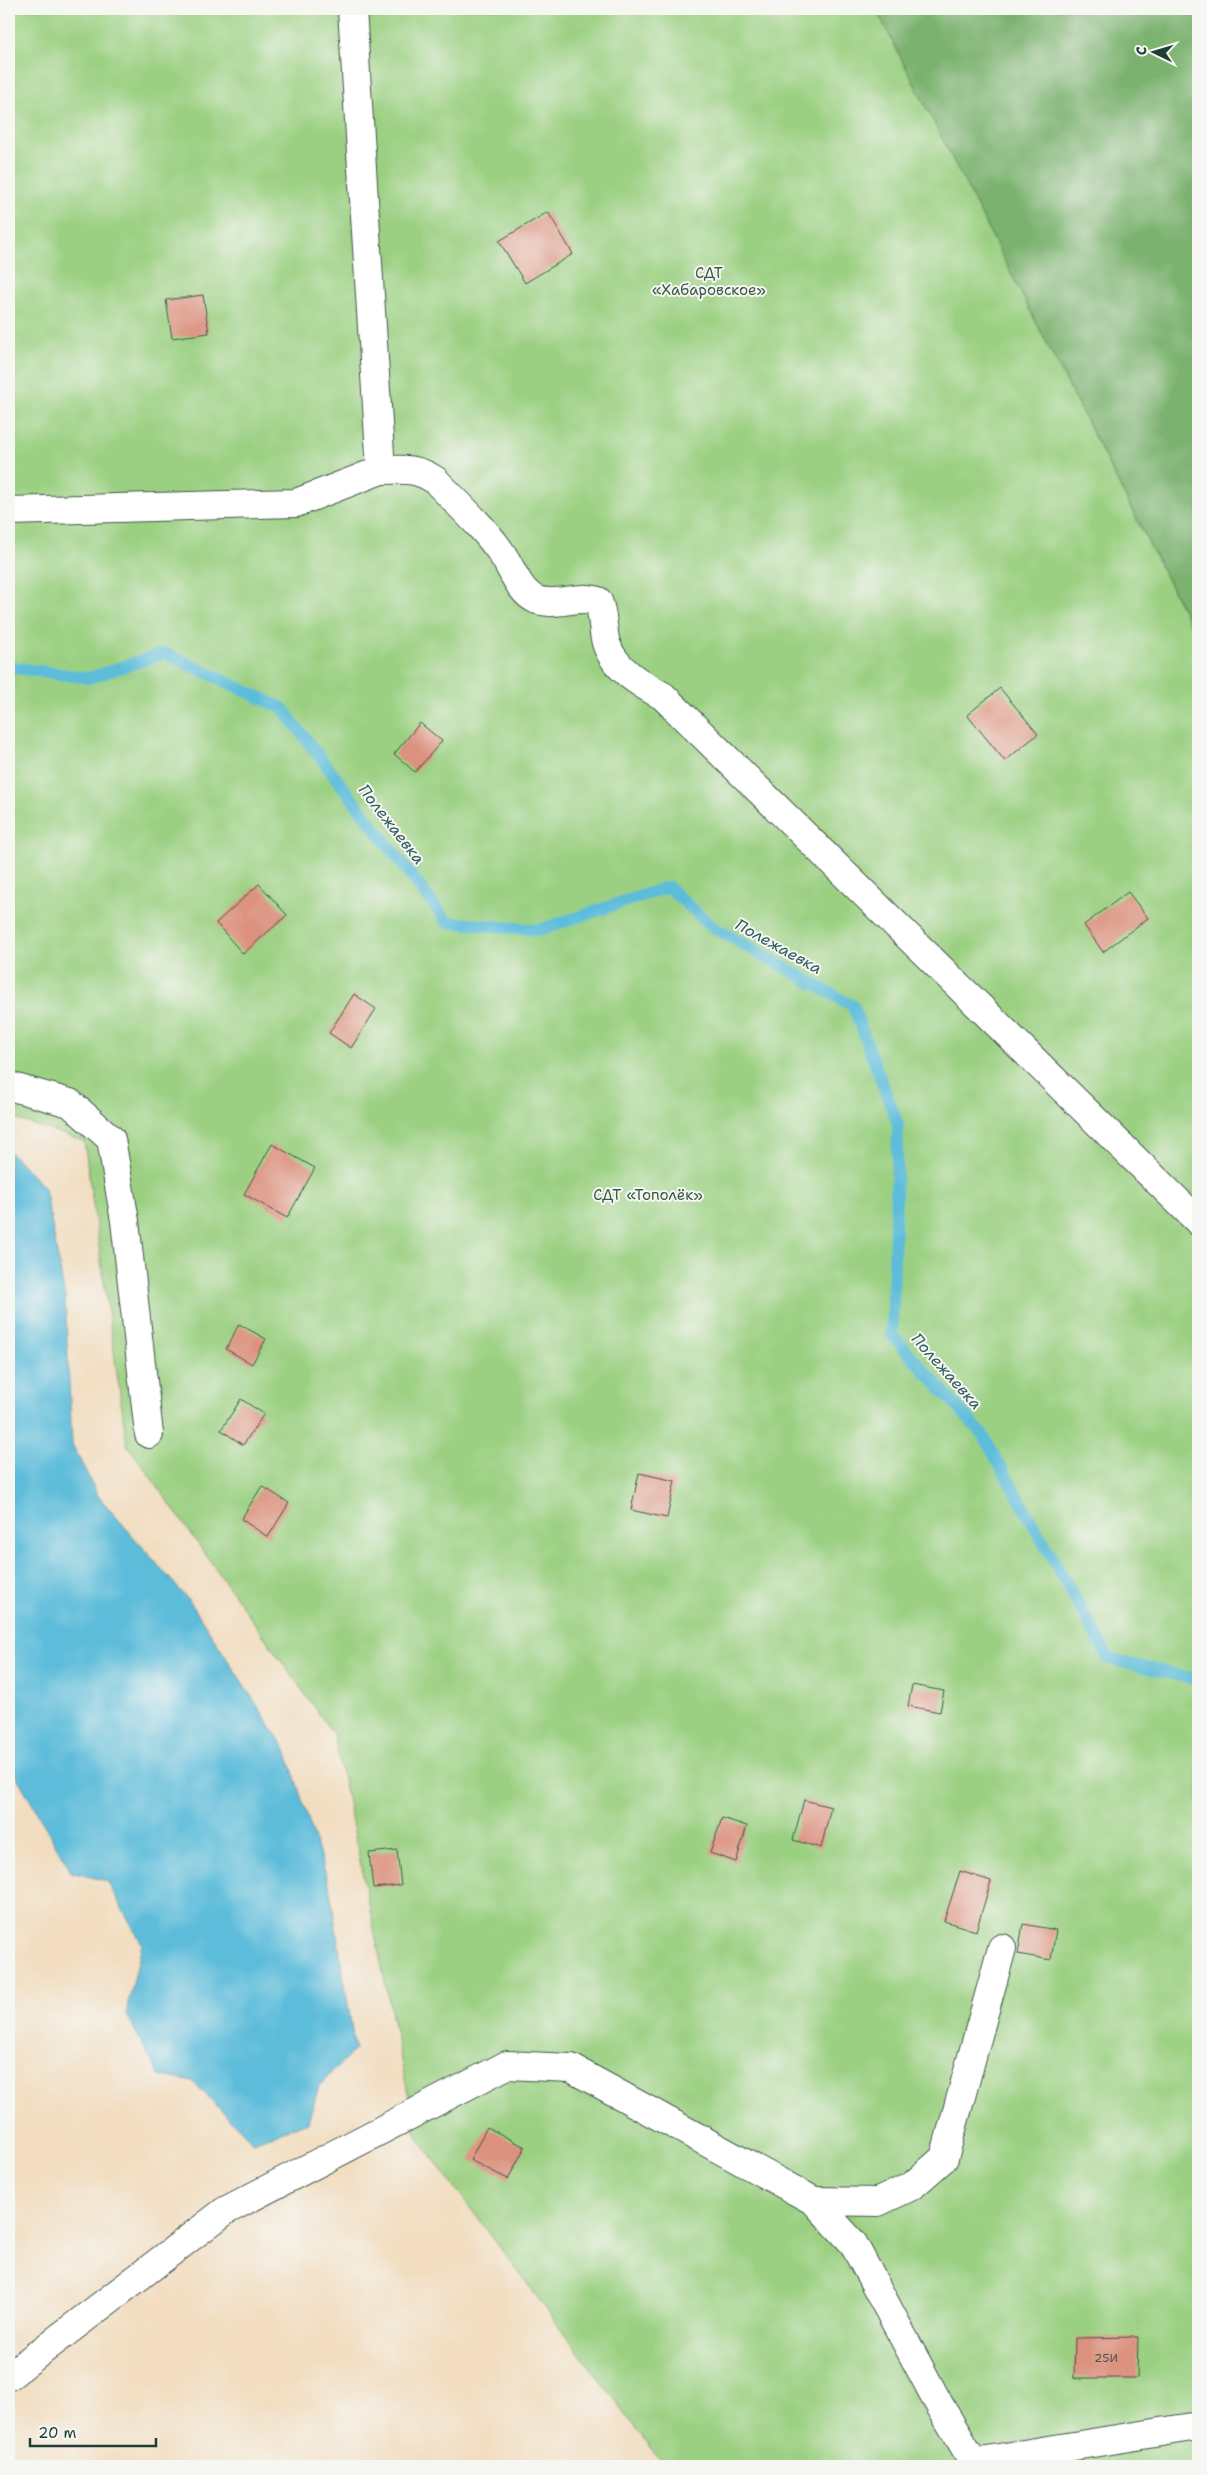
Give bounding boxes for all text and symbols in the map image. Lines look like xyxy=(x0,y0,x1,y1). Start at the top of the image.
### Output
north arrow xyxy=(1130,28,1180,78)
text: С xyxy=(1132,46,1150,56)
park label: СДТ «Хабаровское» xyxy=(652,263,766,300)
water label: Полежаевка xyxy=(354,780,429,869)
water label: Полежаевка xyxy=(732,914,826,979)
park label: СДТ «Тополёк» xyxy=(593,1185,703,1205)
water label: Полежаевка xyxy=(907,1329,987,1414)
house number: 25И xyxy=(1094,2350,1118,2366)
scale bar xyxy=(30,2415,156,2447)
text: 20 m xyxy=(38,2423,77,2443)

